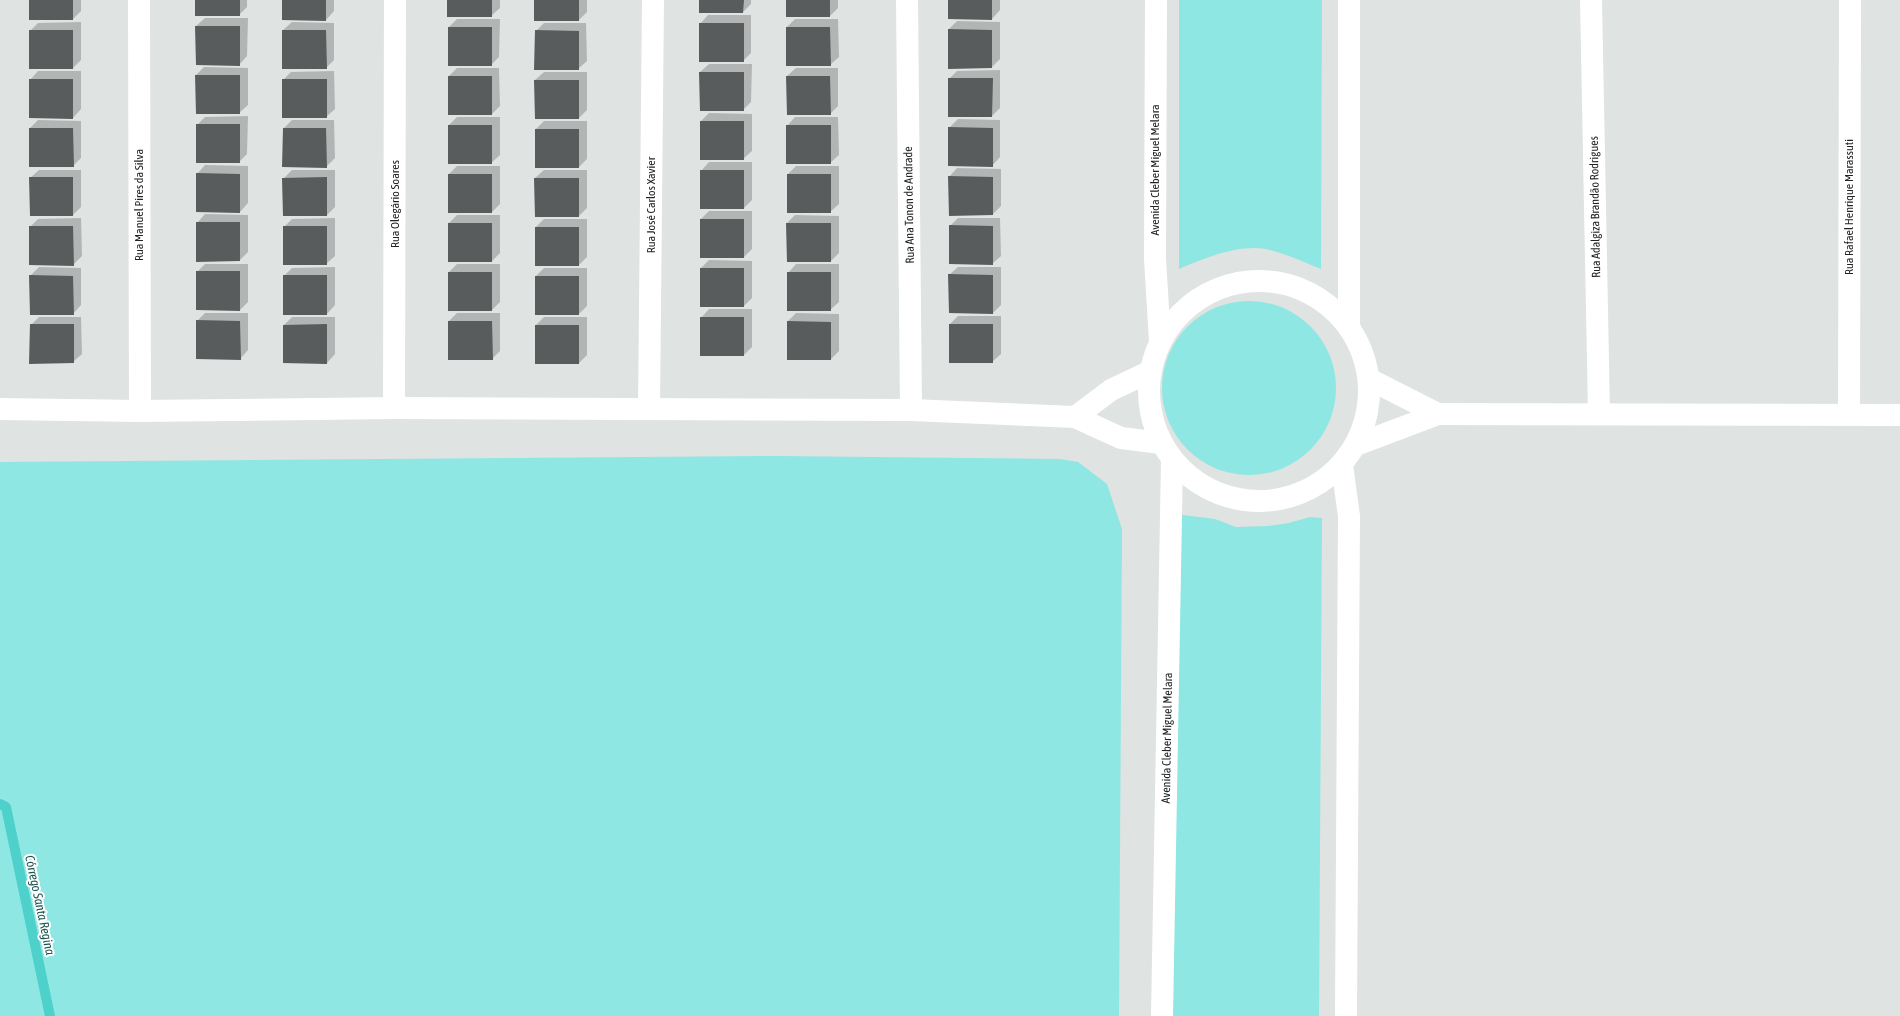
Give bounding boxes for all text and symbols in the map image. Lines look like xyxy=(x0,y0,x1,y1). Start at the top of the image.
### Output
street label: Avenida Cleber Miguel Melara xyxy=(1148,104,1162,236)
street label: Rua Adalgiza Brandão Rodrigues xyxy=(1587,136,1603,278)
street label: Rua Rafael Henrique Marassuti xyxy=(1842,139,1856,275)
street label: Rua Ana Tonon de Andrade xyxy=(901,146,917,264)
street label: Rua Manuel Pires da Silva xyxy=(132,149,146,261)
street label: Rua José Carlos Xavier xyxy=(644,156,658,253)
street label: Rua Olegário Soares xyxy=(388,160,402,248)
street label: Avenida Cleber Miguel Melara xyxy=(1159,672,1175,804)
water label: Córrego Santa Regina xyxy=(22,854,58,956)

